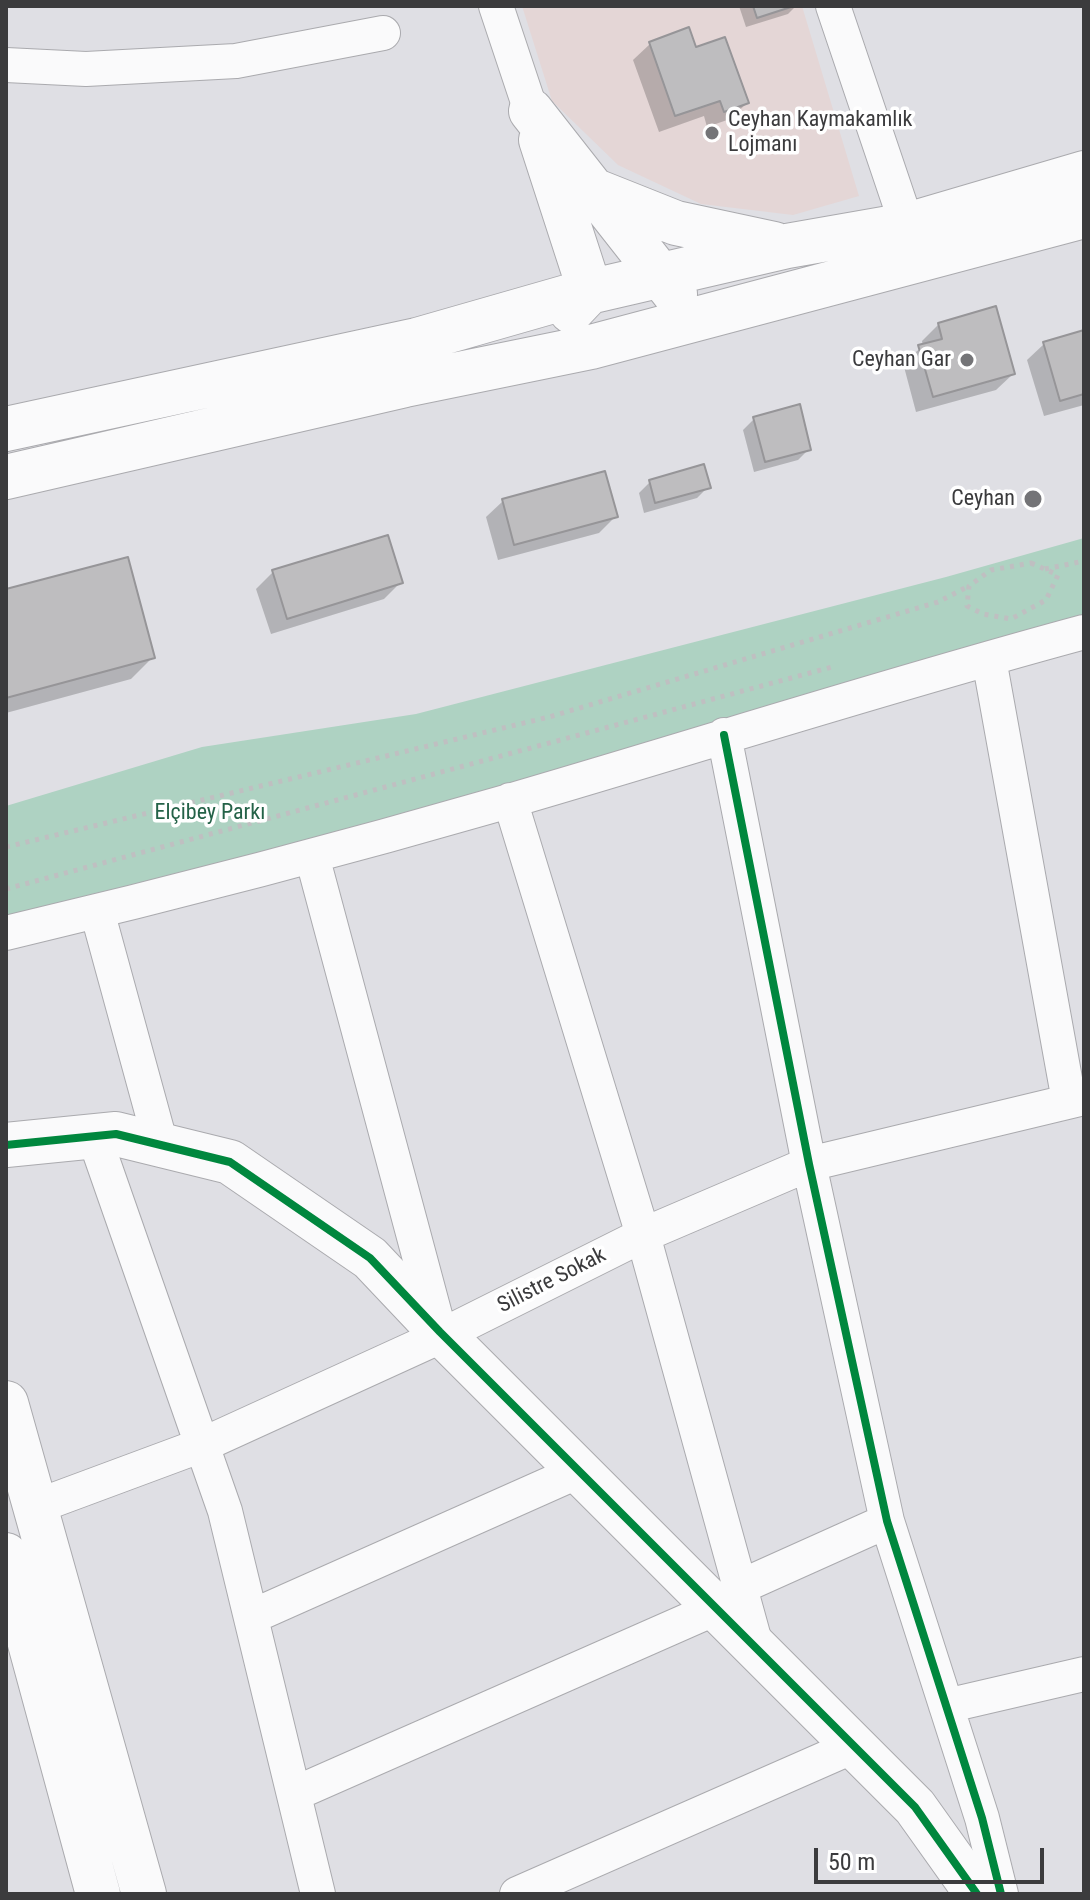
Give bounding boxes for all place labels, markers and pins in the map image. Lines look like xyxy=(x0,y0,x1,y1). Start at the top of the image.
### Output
place label: Ceyhan Kaymakamlık Lojmanı xyxy=(728,107,912,158)
marker: Ceyhan Kaymakamlık Lojmanı xyxy=(703,124,721,142)
place label: Ceyhan Gar xyxy=(852,347,951,373)
marker: Ceyhan Gar xyxy=(958,351,976,369)
place label: Ceyhan xyxy=(951,486,1015,512)
marker: Ceyhan xyxy=(1022,488,1044,510)

